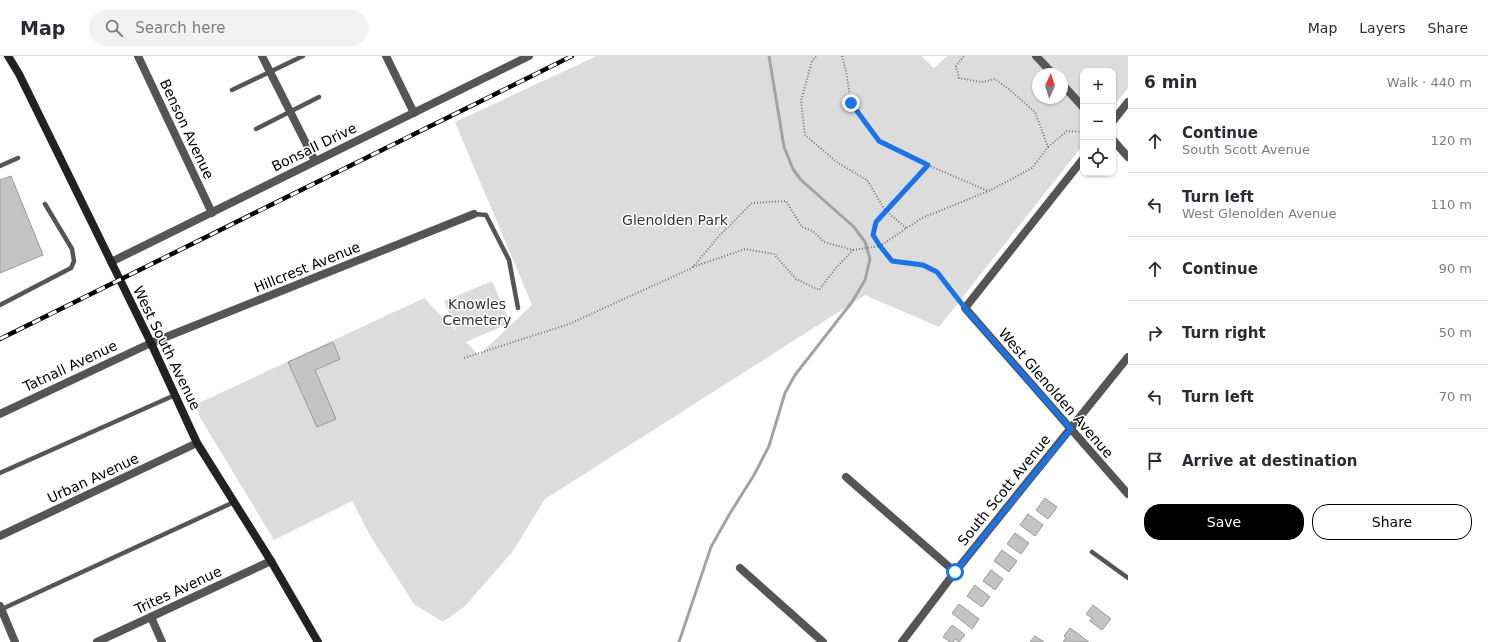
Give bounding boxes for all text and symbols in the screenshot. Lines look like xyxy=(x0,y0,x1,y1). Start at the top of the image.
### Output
search box xyxy=(89,10,369,46)
text: Map xyxy=(20,17,65,39)
icon: search xyxy=(103,17,125,39)
text: Search here xyxy=(135,19,225,37)
text: Map xyxy=(1308,20,1337,36)
text: Layers xyxy=(1359,20,1406,36)
text: Share xyxy=(1428,20,1468,36)
north arrow xyxy=(1032,68,1068,104)
map controls xyxy=(1080,68,1116,176)
button: + xyxy=(1080,68,1116,104)
text: 6 min xyxy=(1144,72,1197,92)
text: Walk · 440 m xyxy=(1387,75,1472,90)
street label: Benson Avenue xyxy=(157,77,217,181)
route end xyxy=(842,94,860,112)
button: − xyxy=(1080,104,1116,140)
street label: Bonsall Drive xyxy=(269,120,359,174)
text: Continue xyxy=(1182,124,1258,142)
icon: ahead xyxy=(1144,130,1166,152)
text: 120 m xyxy=(1430,133,1472,148)
button: locate xyxy=(1080,140,1116,176)
text: South Scott Avenue xyxy=(1182,142,1310,157)
text: Turn left xyxy=(1182,188,1254,206)
icon: left xyxy=(1144,194,1166,216)
text: 110 m xyxy=(1430,197,1472,212)
text: West Glenolden Avenue xyxy=(1182,206,1337,221)
park label: Glenolden Park xyxy=(622,212,729,228)
street label: Hillcrest Avenue xyxy=(252,238,362,296)
icon: ahead xyxy=(1144,258,1166,280)
text: Continue xyxy=(1182,260,1258,278)
text: 90 m xyxy=(1439,261,1472,276)
street label: West South Avenue xyxy=(130,283,204,413)
park label: Knowles Cemetery xyxy=(443,296,511,328)
icon: right xyxy=(1144,322,1166,344)
text: Turn right xyxy=(1182,324,1266,342)
street label: West Glenolden Avenue xyxy=(995,325,1117,461)
text: 50 m xyxy=(1439,325,1472,340)
street label: Tatnall Avenue xyxy=(19,337,120,395)
icon: left xyxy=(1144,386,1166,408)
text: Turn left xyxy=(1182,388,1254,406)
text: 70 m xyxy=(1439,389,1472,404)
street label: South Scott Avenue xyxy=(954,431,1054,549)
street label: Urban Avenue xyxy=(45,450,141,506)
icon: arrive xyxy=(1144,450,1166,472)
text: Arrive at destination xyxy=(1182,452,1357,470)
button: Save xyxy=(1144,504,1304,540)
button: Share xyxy=(1312,504,1472,540)
street label: Trites Avenue xyxy=(131,563,224,618)
route start xyxy=(946,563,964,581)

